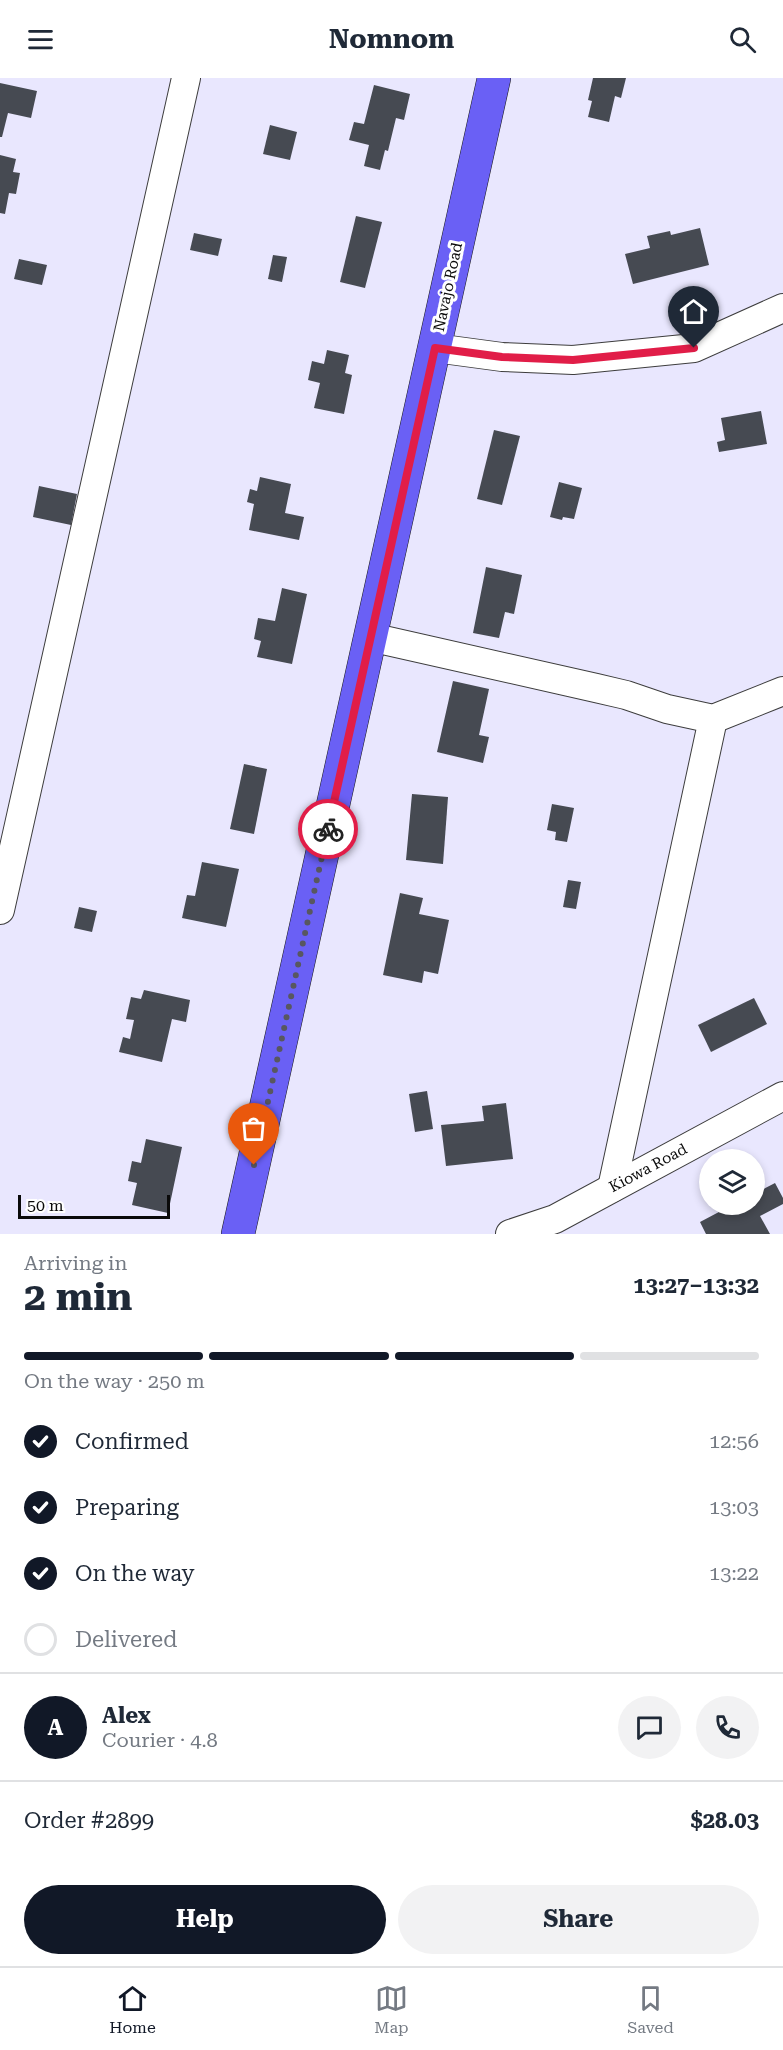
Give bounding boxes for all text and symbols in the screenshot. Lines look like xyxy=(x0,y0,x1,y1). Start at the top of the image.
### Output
icon: menu xyxy=(24,23,57,56)
text: Nomnom xyxy=(329,23,454,55)
icon: search xyxy=(726,23,759,56)
street label: Navajo Road xyxy=(430,241,466,333)
pin xyxy=(668,286,719,348)
icon: home xyxy=(677,295,710,328)
courier xyxy=(298,799,358,859)
icon: bike xyxy=(312,813,345,846)
pin xyxy=(228,1103,279,1165)
icon: bag xyxy=(237,1112,270,1145)
street label: Kiowa Road xyxy=(606,1140,690,1196)
map controls xyxy=(699,1149,765,1215)
button: layers xyxy=(699,1149,765,1215)
scale bar xyxy=(18,1192,170,1220)
text: 50 m xyxy=(27,1196,64,1215)
text: Arriving in xyxy=(24,1251,127,1275)
text: 13:27–13:32 xyxy=(633,1273,759,1298)
text: 2 min xyxy=(24,1274,132,1320)
text: On the way · 250 m xyxy=(24,1369,205,1393)
icon: check xyxy=(24,1425,57,1458)
text: Confirmed xyxy=(75,1429,189,1454)
text: 12:56 xyxy=(709,1429,759,1453)
icon: check xyxy=(24,1491,57,1524)
text: Preparing xyxy=(75,1495,179,1520)
text: 13:03 xyxy=(709,1495,759,1519)
icon: check xyxy=(24,1557,57,1590)
text: On the way xyxy=(75,1561,195,1586)
text: 13:22 xyxy=(709,1561,759,1585)
text: Delivered xyxy=(75,1627,177,1652)
button: chat xyxy=(618,1696,681,1759)
button: phone xyxy=(696,1696,759,1759)
text: Alex xyxy=(102,1703,151,1728)
text: A xyxy=(48,1715,63,1740)
text: Courier · 4.8 xyxy=(102,1728,218,1752)
text: Order #2899 xyxy=(24,1808,154,1833)
text: $28.03 xyxy=(690,1808,759,1833)
button: Help xyxy=(24,1885,386,1954)
button: Share xyxy=(398,1885,759,1954)
tab: Home xyxy=(109,1982,156,2037)
tab: Map xyxy=(374,1982,409,2037)
tab: Saved xyxy=(627,1982,674,2037)

